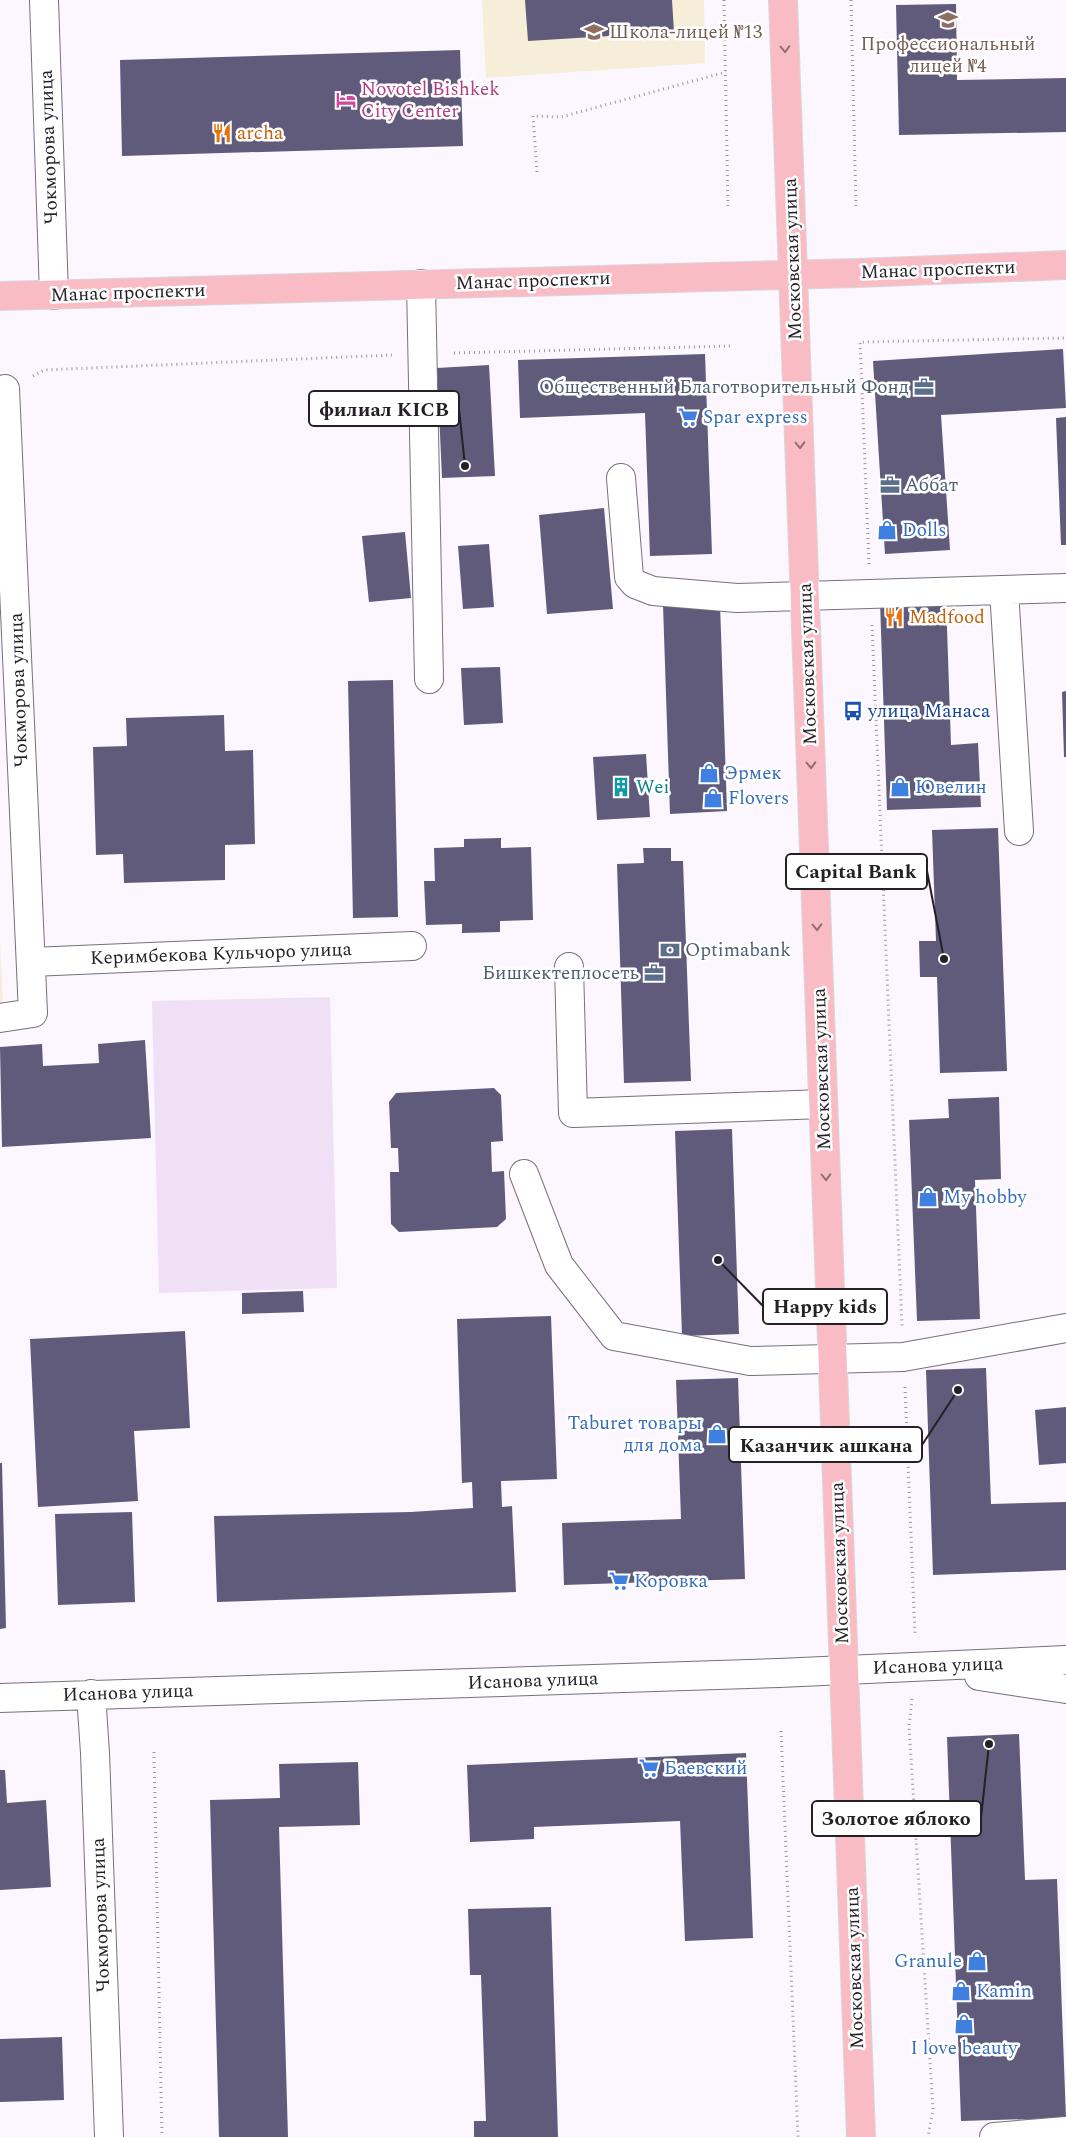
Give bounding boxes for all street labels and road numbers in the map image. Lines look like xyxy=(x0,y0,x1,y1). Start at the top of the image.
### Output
street label: Чокморова улица xyxy=(32,68,66,225)
street label: Московская улица xyxy=(776,177,810,341)
street label: Манас проспекти xyxy=(860,253,1016,287)
street label: Манас проспекти xyxy=(455,264,611,298)
street label: Манас проспекти xyxy=(50,276,206,310)
street label: Московская улица xyxy=(791,582,825,746)
street label: Чокморова улица xyxy=(2,611,36,768)
street label: Керимбекова Кульчоро улица xyxy=(90,935,353,973)
street label: Московская улица xyxy=(805,987,839,1151)
street label: Московская улица xyxy=(823,1481,857,1645)
street label: Исанова улица xyxy=(872,1649,1005,1683)
street label: Исанова улица xyxy=(467,1664,600,1698)
street label: Исанова улица xyxy=(62,1676,195,1710)
street label: Чокморова улица xyxy=(84,1836,118,1993)
street label: Московская улица xyxy=(838,1886,872,2050)

